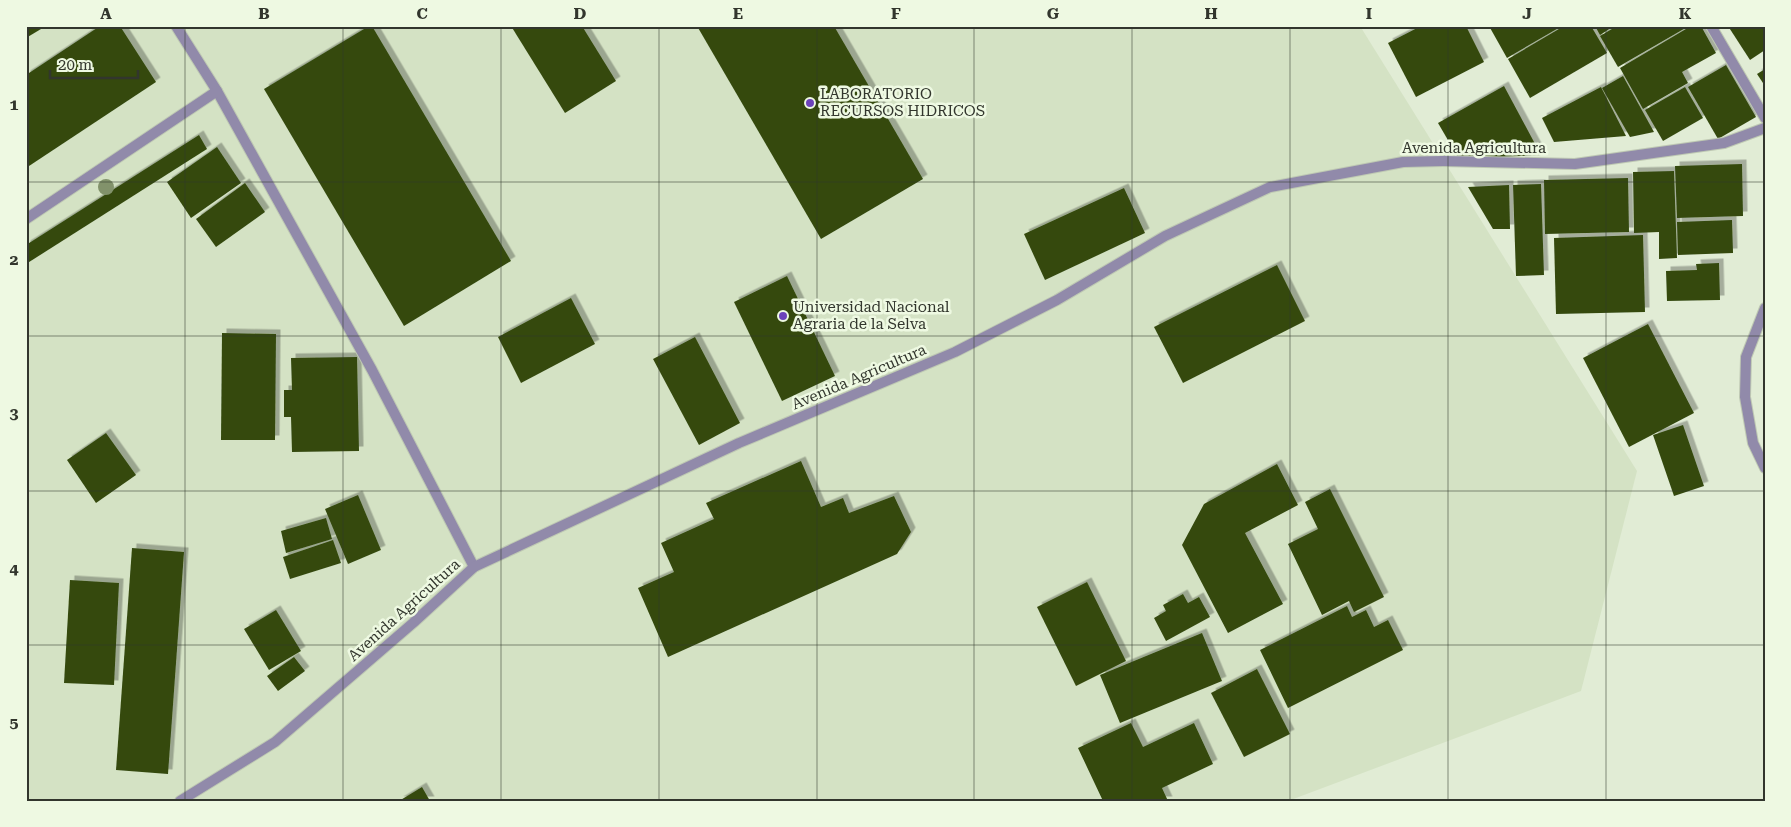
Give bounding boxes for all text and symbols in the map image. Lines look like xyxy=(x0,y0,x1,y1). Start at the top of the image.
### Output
text: A xyxy=(100,4,112,23)
text: B xyxy=(258,4,270,23)
text: C xyxy=(416,4,428,23)
text: D xyxy=(574,4,587,23)
text: E xyxy=(733,4,743,23)
text: F xyxy=(891,4,901,23)
text: G xyxy=(1047,4,1060,23)
text: H xyxy=(1204,4,1218,23)
text: I xyxy=(1366,4,1372,23)
text: J xyxy=(1522,4,1532,23)
text: K xyxy=(1679,4,1692,23)
scale bar xyxy=(50,48,138,80)
text: 20 m xyxy=(58,56,93,74)
place label: LABORATORIO RECURSOS HIDRICOS xyxy=(820,85,985,120)
text: 1 xyxy=(10,95,19,114)
marker: LABORATORIO RECURSOS HIDRICOS xyxy=(804,97,816,109)
street label: Avenida Agricultura xyxy=(1402,139,1546,157)
text: 2 xyxy=(10,250,19,269)
place label: Universidad Nacional Agraria de la Selva xyxy=(793,298,950,333)
marker: Universidad Nacional Agraria de la Selva xyxy=(777,310,789,322)
street label: Avenida Agricultura xyxy=(789,341,929,413)
text: 3 xyxy=(10,404,19,423)
street label: Avenida Agricultura xyxy=(344,555,464,665)
text: 4 xyxy=(10,559,19,578)
text: 5 xyxy=(10,713,19,732)

